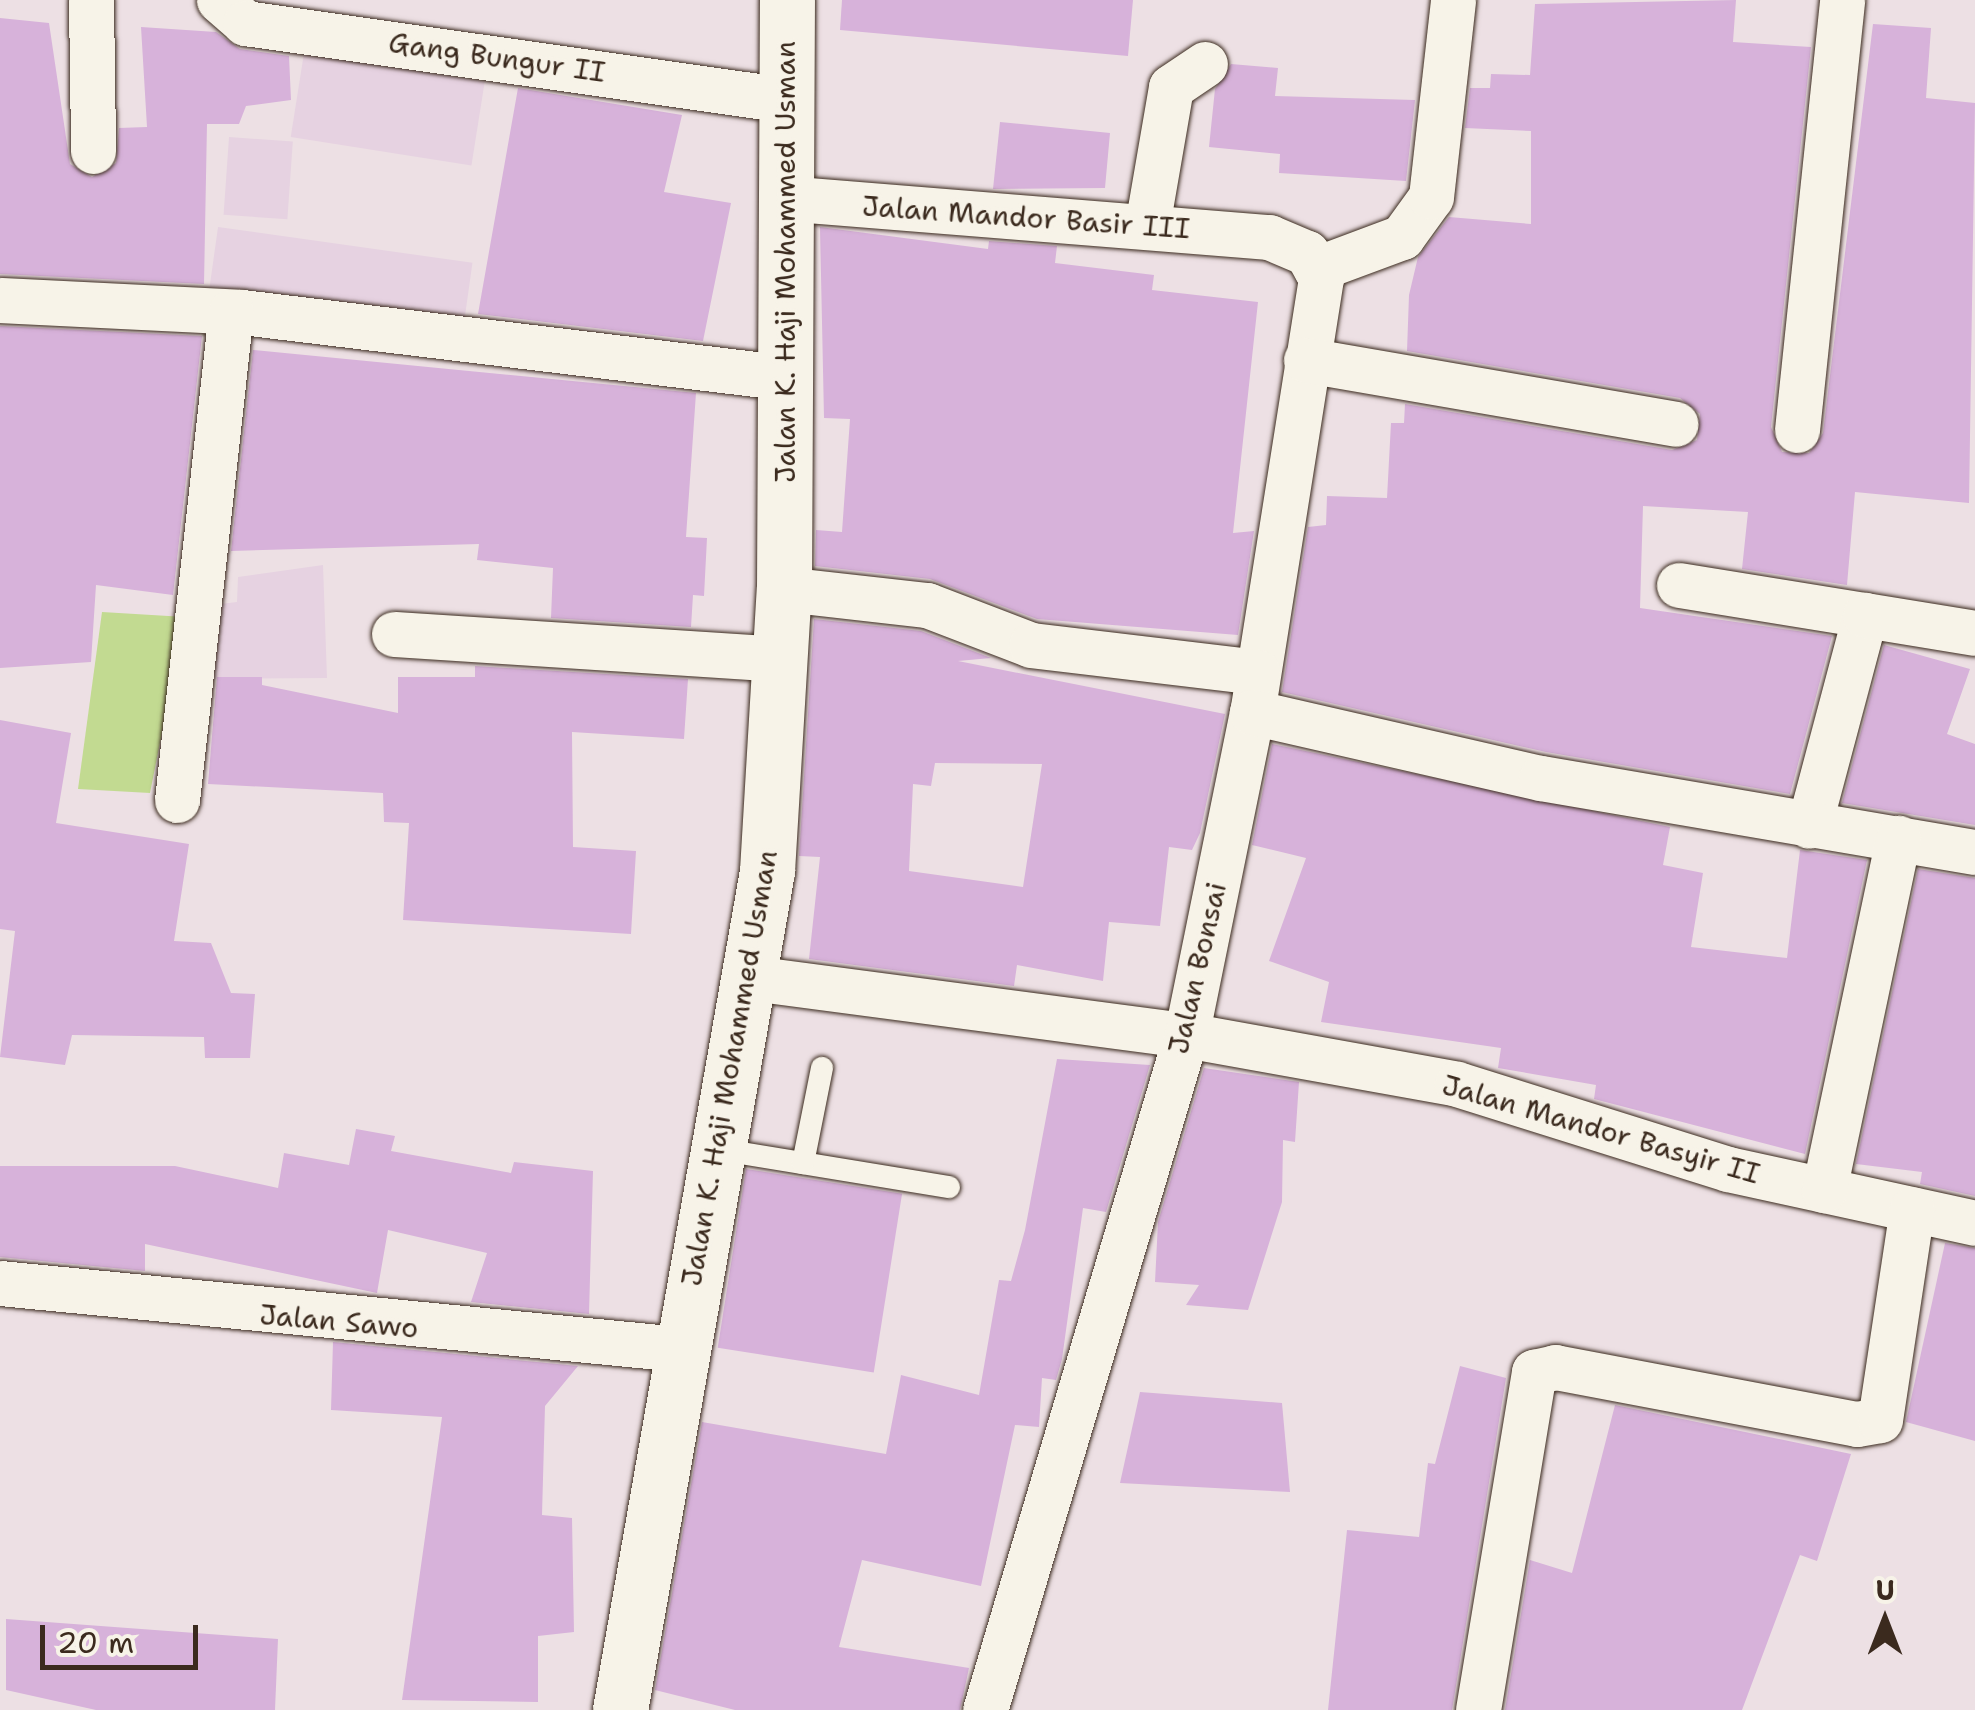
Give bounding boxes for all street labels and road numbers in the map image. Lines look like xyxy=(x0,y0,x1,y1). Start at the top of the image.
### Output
street label: Gang Bungur II xyxy=(387,25,607,89)
street label: Jalan K. Haji Mohammed Usman xyxy=(768,41,802,483)
street label: Jalan Mandor Basir III xyxy=(861,189,1191,245)
street label: Jalan K. Haji Mohammed Usman xyxy=(674,847,784,1289)
street label: Jalan Bonsai xyxy=(1161,879,1233,1057)
street label: Jalan Mandor Basyir II xyxy=(1438,1068,1764,1190)
street label: Jalan Sawo xyxy=(258,1297,420,1345)

